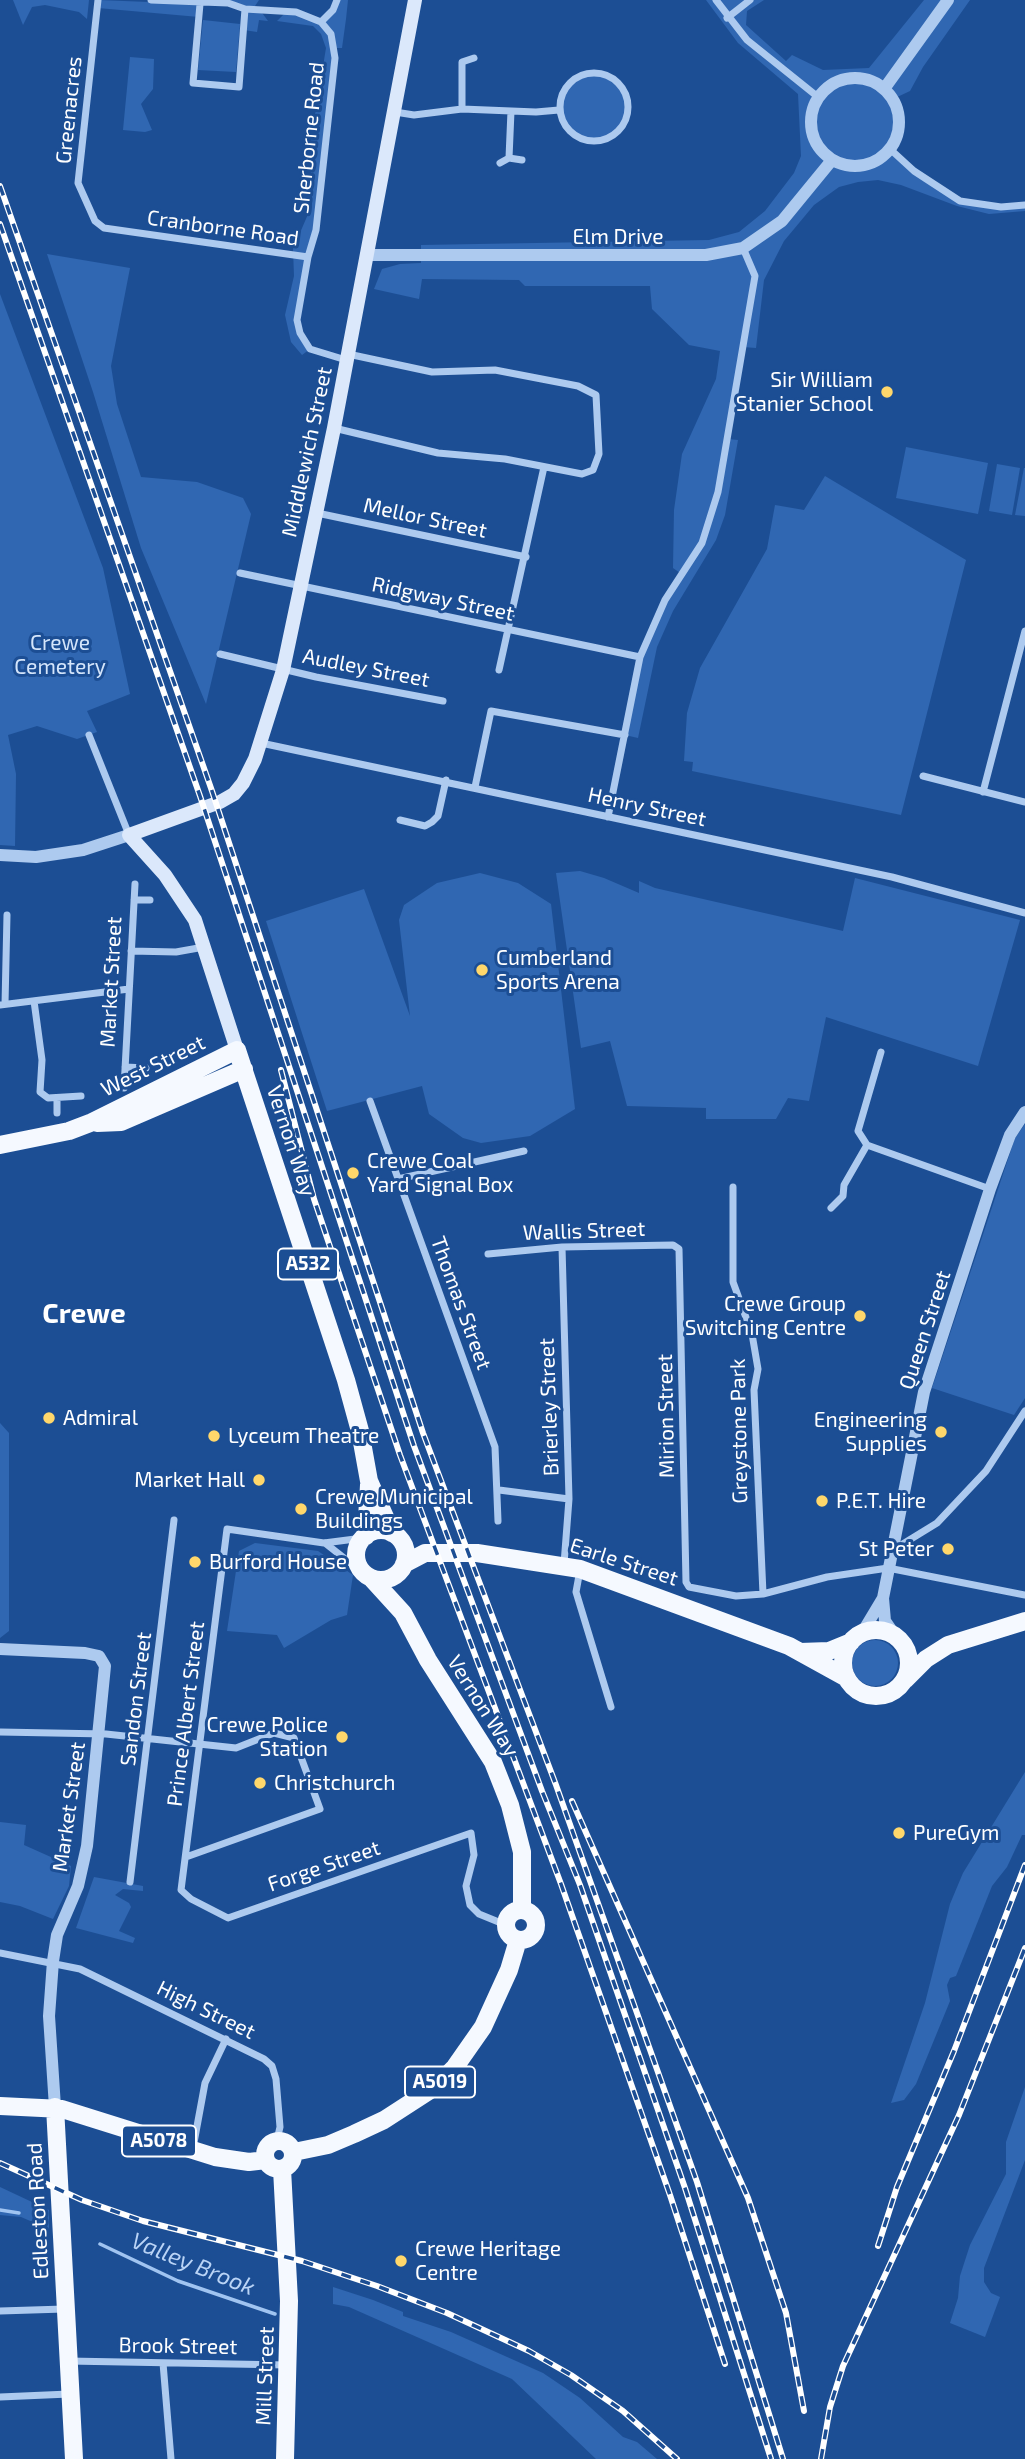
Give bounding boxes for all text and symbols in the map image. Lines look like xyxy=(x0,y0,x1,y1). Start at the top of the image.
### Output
street label: Greenacres xyxy=(51,55,87,165)
street label: Sherborne Road xyxy=(288,61,330,215)
street label: Cranborne Road xyxy=(146,205,300,251)
street label: Elm Drive xyxy=(573,224,663,250)
street label: Middlewich Street xyxy=(277,365,337,539)
place label: Sir William Stanier School xyxy=(736,367,873,417)
marker: Sir William Stanier School xyxy=(879,384,895,400)
street label: Mellor Street xyxy=(361,493,489,543)
street label: Ridgway Street xyxy=(370,572,516,626)
park label: Crewe Cemetery xyxy=(14,630,106,680)
street label: Audley Street xyxy=(300,643,432,693)
street label: Henry Street xyxy=(586,782,708,832)
street label: Market Street xyxy=(95,916,127,1048)
place label: Cumberland Sports Arena xyxy=(496,945,620,995)
marker: Cumberland Sports Arena xyxy=(474,962,490,978)
street label: West Street xyxy=(97,1030,209,1102)
street label: Vernon Way xyxy=(261,1082,321,1200)
place label: Crewe Coal Yard Signal Box xyxy=(367,1148,513,1198)
marker: Crewe Coal Yard Signal Box xyxy=(345,1165,361,1181)
street label: Wallis Street xyxy=(522,1216,646,1246)
street label: Thomas Street xyxy=(425,1233,497,1373)
road number: A532 xyxy=(278,1248,338,1280)
street label: Queen Street xyxy=(894,1267,956,1393)
place label: Crewe Group Switching Centre xyxy=(685,1291,846,1341)
district label: Crewe xyxy=(42,1297,126,1331)
marker: Crewe Group Switching Centre xyxy=(852,1308,868,1324)
street label: Brierley Street xyxy=(534,1338,564,1476)
street label: Mirion Street xyxy=(652,1354,680,1478)
street label: Greystone Park xyxy=(725,1358,753,1504)
place label: Admiral xyxy=(63,1405,138,1431)
place label: Engineering Supplies xyxy=(814,1407,927,1457)
marker: Admiral xyxy=(41,1410,57,1426)
place label: Lyceum Theatre xyxy=(228,1423,379,1449)
marker: Engineering Supplies xyxy=(933,1424,949,1440)
marker: Lyceum Theatre xyxy=(206,1428,222,1444)
place label: Market Hall xyxy=(134,1467,245,1493)
marker: Market Hall xyxy=(251,1472,267,1488)
place label: Crewe Municipal Buildings xyxy=(315,1484,473,1534)
place label: P.E.T. Hire xyxy=(836,1488,926,1514)
marker: P.E.T. Hire xyxy=(814,1493,830,1509)
marker: Crewe Municipal Buildings xyxy=(293,1501,309,1517)
street label: Earle Street xyxy=(567,1533,681,1591)
place label: St Peter xyxy=(858,1536,934,1562)
marker: St Peter xyxy=(940,1541,956,1557)
place label: Burford House xyxy=(209,1549,347,1575)
marker: Burford House xyxy=(187,1554,203,1570)
street label: Prince Albert Street xyxy=(162,1620,210,1808)
street label: Sandon Street xyxy=(115,1631,157,1767)
street label: Vernon Way xyxy=(442,1651,524,1761)
place label: Crewe Police Station xyxy=(206,1712,328,1762)
marker: Crewe Police Station xyxy=(334,1729,350,1745)
street label: Market Street xyxy=(47,1740,91,1874)
place label: Christchurch xyxy=(274,1770,396,1796)
marker: Christchurch xyxy=(252,1775,268,1791)
place label: PureGym xyxy=(913,1820,999,1846)
marker: PureGym xyxy=(891,1825,907,1841)
street label: Forge Street xyxy=(264,1835,384,1897)
street label: High Street xyxy=(153,1975,259,2045)
road number: A5019 xyxy=(405,2066,475,2098)
road number: A5078 xyxy=(122,2126,196,2156)
street label: Edleston Road xyxy=(22,2142,54,2280)
water label: Valley Brook xyxy=(127,2227,259,2301)
place label: Crewe Heritage Centre xyxy=(415,2236,561,2286)
marker: Crewe Heritage Centre xyxy=(393,2253,409,2269)
street label: Mill Street xyxy=(251,2326,279,2426)
street label: Brook Street xyxy=(118,2332,238,2360)

